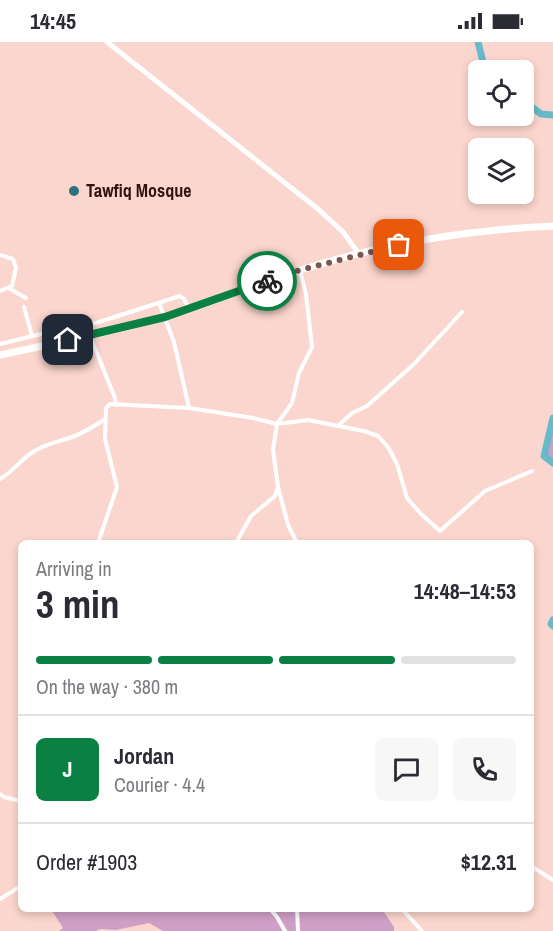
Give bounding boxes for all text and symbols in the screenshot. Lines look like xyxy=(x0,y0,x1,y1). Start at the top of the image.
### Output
text: 14:45 xyxy=(30,6,76,36)
map controls xyxy=(468,60,534,204)
button: locate xyxy=(468,60,534,126)
button: layers xyxy=(468,138,534,204)
place label: Tawfiq Mosque xyxy=(86,178,192,203)
marker: Tawfiq Mosque xyxy=(67,184,81,198)
pin xyxy=(373,219,424,270)
icon: bag xyxy=(382,228,415,261)
courier xyxy=(237,251,297,311)
icon: bike xyxy=(251,265,284,298)
pin xyxy=(42,314,93,365)
icon: home xyxy=(51,323,84,356)
text: Arriving in xyxy=(36,555,112,582)
text: 14:48–14:53 xyxy=(414,576,516,606)
text: 3 min xyxy=(36,578,120,630)
text: On the way · 380 m xyxy=(36,673,178,700)
button: chat xyxy=(375,738,438,801)
button: phone xyxy=(453,738,516,801)
text: Jordan xyxy=(114,741,174,771)
text: J xyxy=(62,754,73,784)
text: Courier · 4.4 xyxy=(114,771,205,798)
text: Order #1903 xyxy=(36,847,137,877)
text: $12.31 xyxy=(461,847,516,877)

